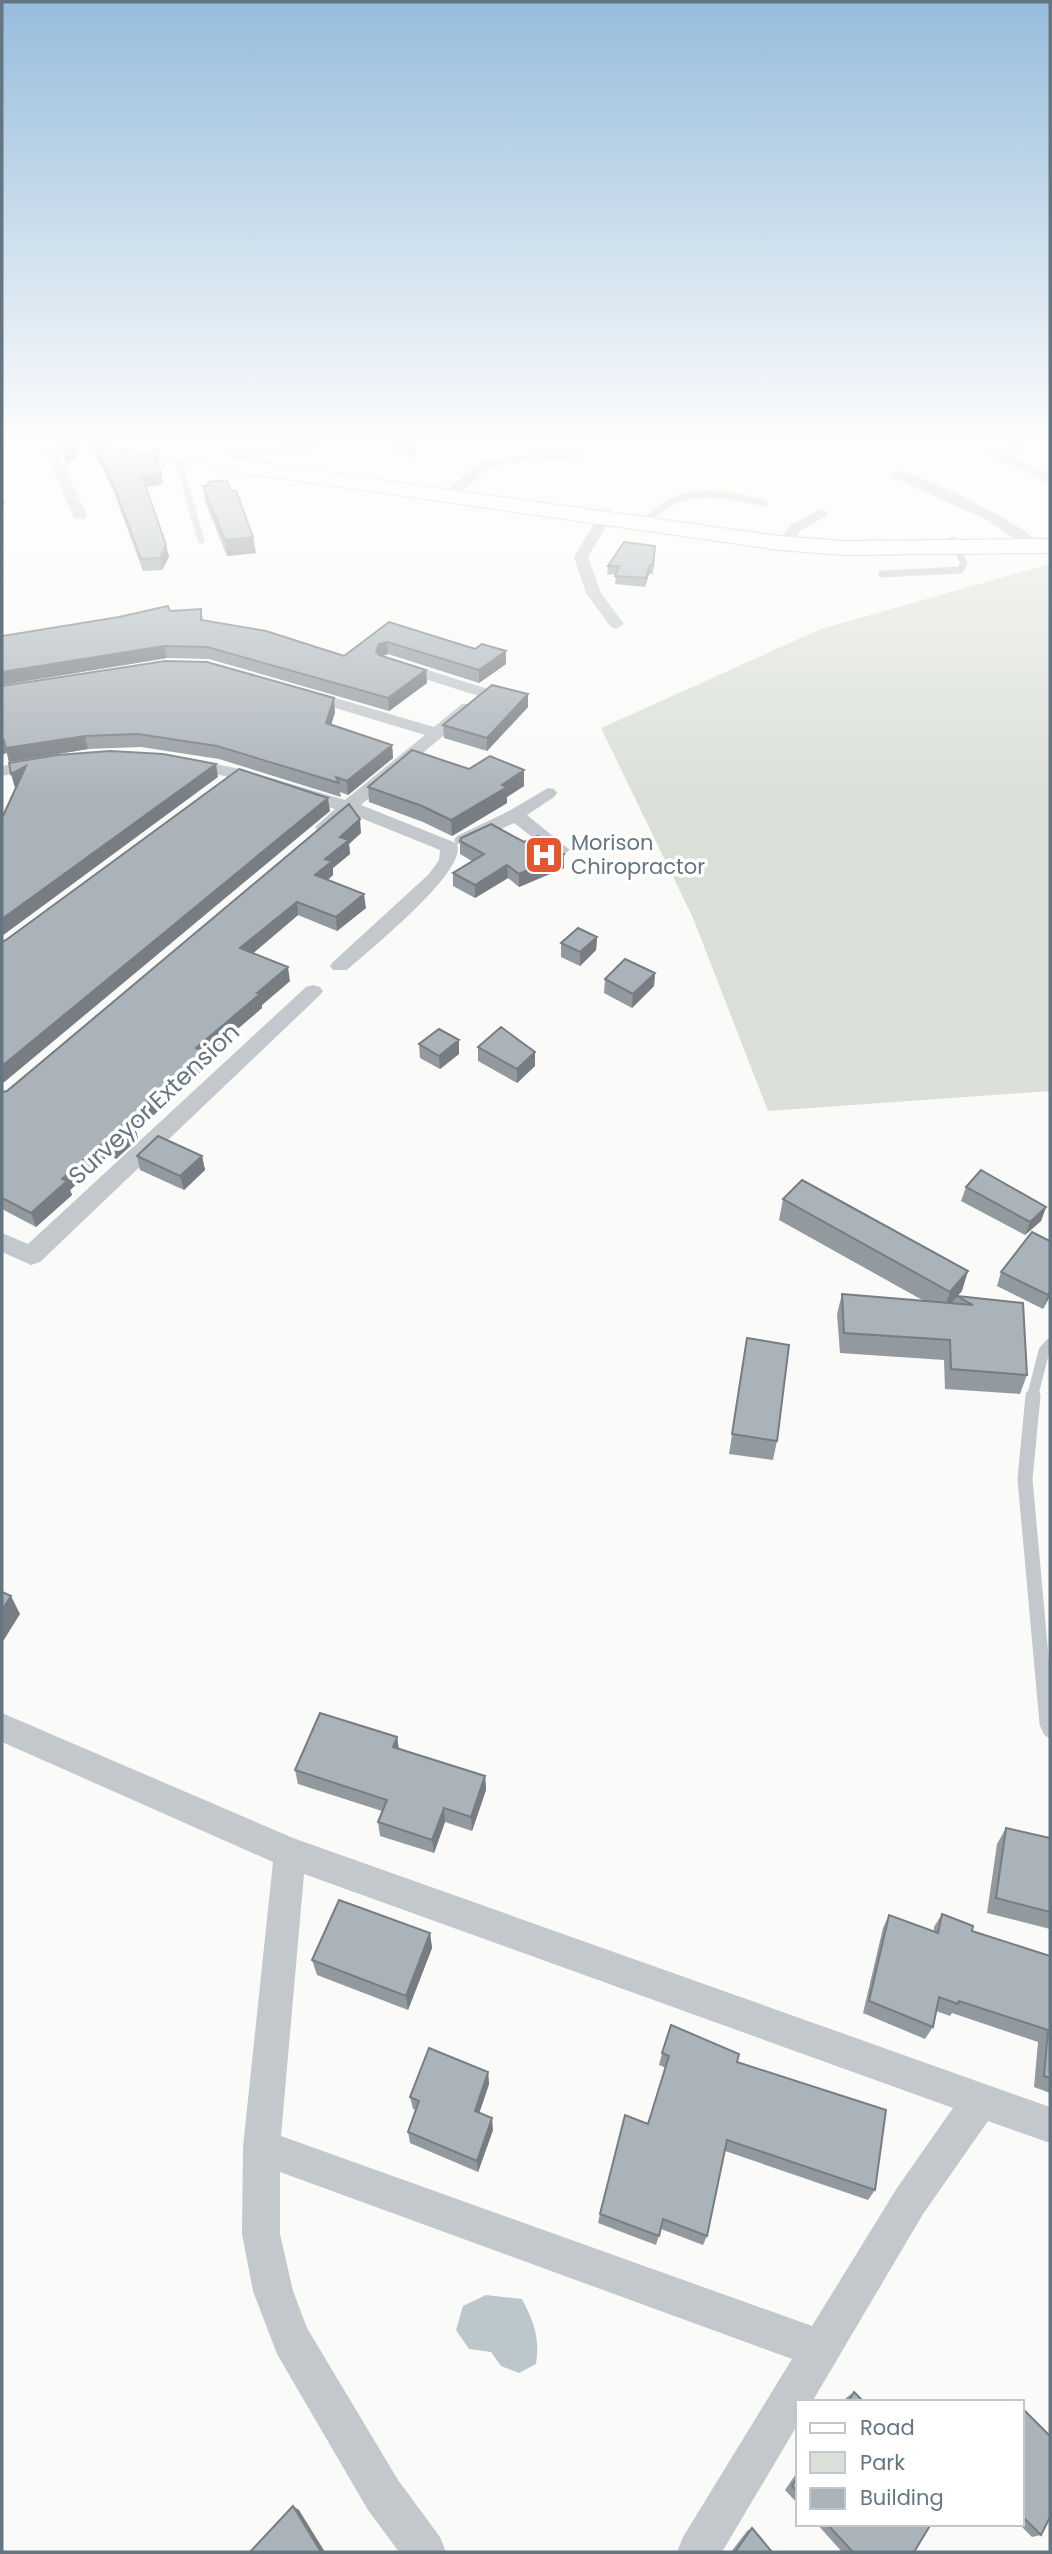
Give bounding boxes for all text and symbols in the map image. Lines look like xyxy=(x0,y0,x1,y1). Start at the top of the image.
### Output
place label: Morison Chiropractor xyxy=(571,828,705,881)
hospital icon: Morison Chiropractor xyxy=(523,834,565,876)
street label: Surveyor Extension xyxy=(61,1016,246,1192)
legend xyxy=(796,2400,1024,2526)
text: Road xyxy=(860,2413,915,2442)
text: Park xyxy=(860,2448,905,2477)
text: Building xyxy=(860,2483,944,2512)

